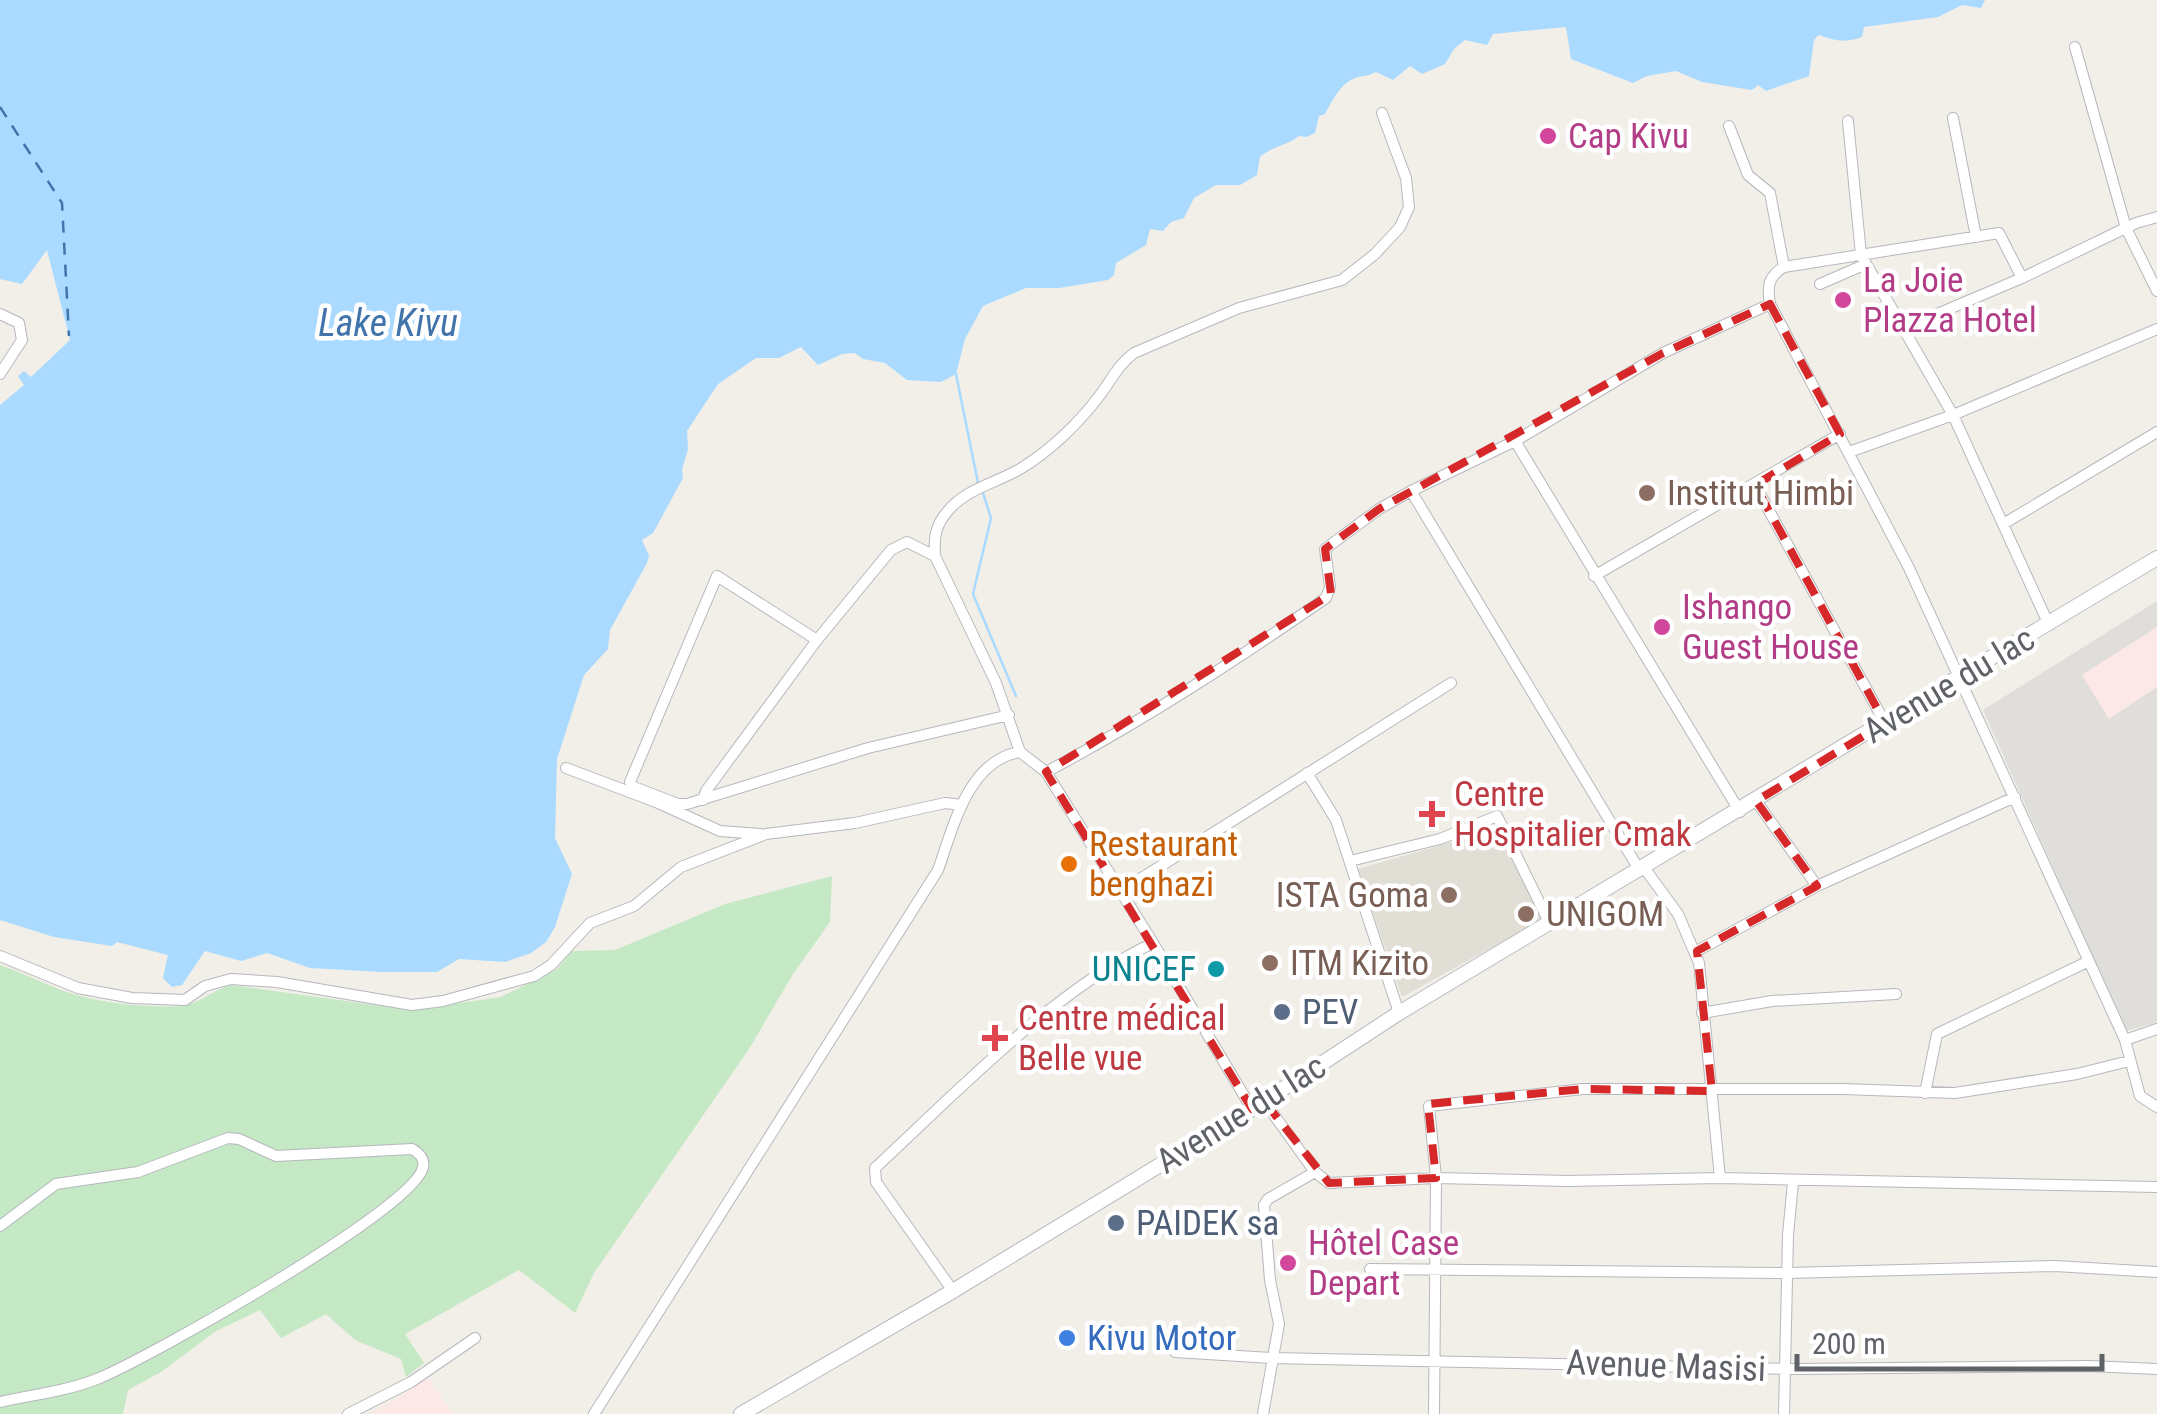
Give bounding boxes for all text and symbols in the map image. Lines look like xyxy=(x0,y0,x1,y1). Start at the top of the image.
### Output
place label: Cap Kivu xyxy=(1568,116,1689,157)
marker: Cap Kivu xyxy=(1537,125,1559,147)
place label: La Joie Plazza Hotel xyxy=(1863,260,2037,341)
marker: La Joie Plazza Hotel xyxy=(1832,289,1854,311)
water label: Lake Kivu xyxy=(318,301,458,345)
place label: Institut Himbi xyxy=(1667,473,1854,514)
marker: Institut Himbi xyxy=(1636,482,1658,504)
place label: Ishango Guest House xyxy=(1682,587,1859,668)
marker: Ishango Guest House xyxy=(1651,616,1673,638)
street label: Avenue du lac xyxy=(1856,618,2042,752)
place label: Centre Hospitalier Cmak xyxy=(1454,774,1692,855)
marker: Centre Hospitalier Cmak xyxy=(1419,801,1445,827)
place label: Restaurant benghazi xyxy=(1089,824,1238,905)
marker: Restaurant benghazi xyxy=(1058,853,1080,875)
place label: ISTA Goma xyxy=(1276,875,1429,916)
marker: ISTA Goma xyxy=(1438,884,1460,906)
place label: UNIGOM xyxy=(1546,894,1664,935)
marker: UNIGOM xyxy=(1515,903,1537,925)
place label: ITM Kizito xyxy=(1290,943,1429,984)
place label: UNICEF xyxy=(1092,949,1196,990)
marker: ITM Kizito xyxy=(1259,952,1281,974)
marker: UNICEF xyxy=(1205,958,1227,980)
place label: PEV xyxy=(1302,992,1358,1033)
place label: Centre médical Belle vue xyxy=(1018,998,1225,1079)
marker: PEV xyxy=(1271,1001,1293,1023)
marker: Centre médical Belle vue xyxy=(982,1025,1008,1051)
street label: Avenue du lac xyxy=(1149,1046,1333,1182)
place label: PAIDEK sa xyxy=(1136,1203,1279,1244)
marker: PAIDEK sa xyxy=(1105,1212,1127,1234)
place label: Hôtel Case Depart xyxy=(1308,1223,1459,1304)
marker: Hôtel Case Depart xyxy=(1277,1252,1299,1274)
scale bar xyxy=(1797,1309,2102,1371)
place label: Kivu Motor xyxy=(1087,1318,1236,1359)
text: 200 m xyxy=(1812,1326,1886,1361)
marker: Kivu Motor xyxy=(1056,1327,1078,1349)
street label: Avenue Masisi xyxy=(1565,1342,1767,1390)

